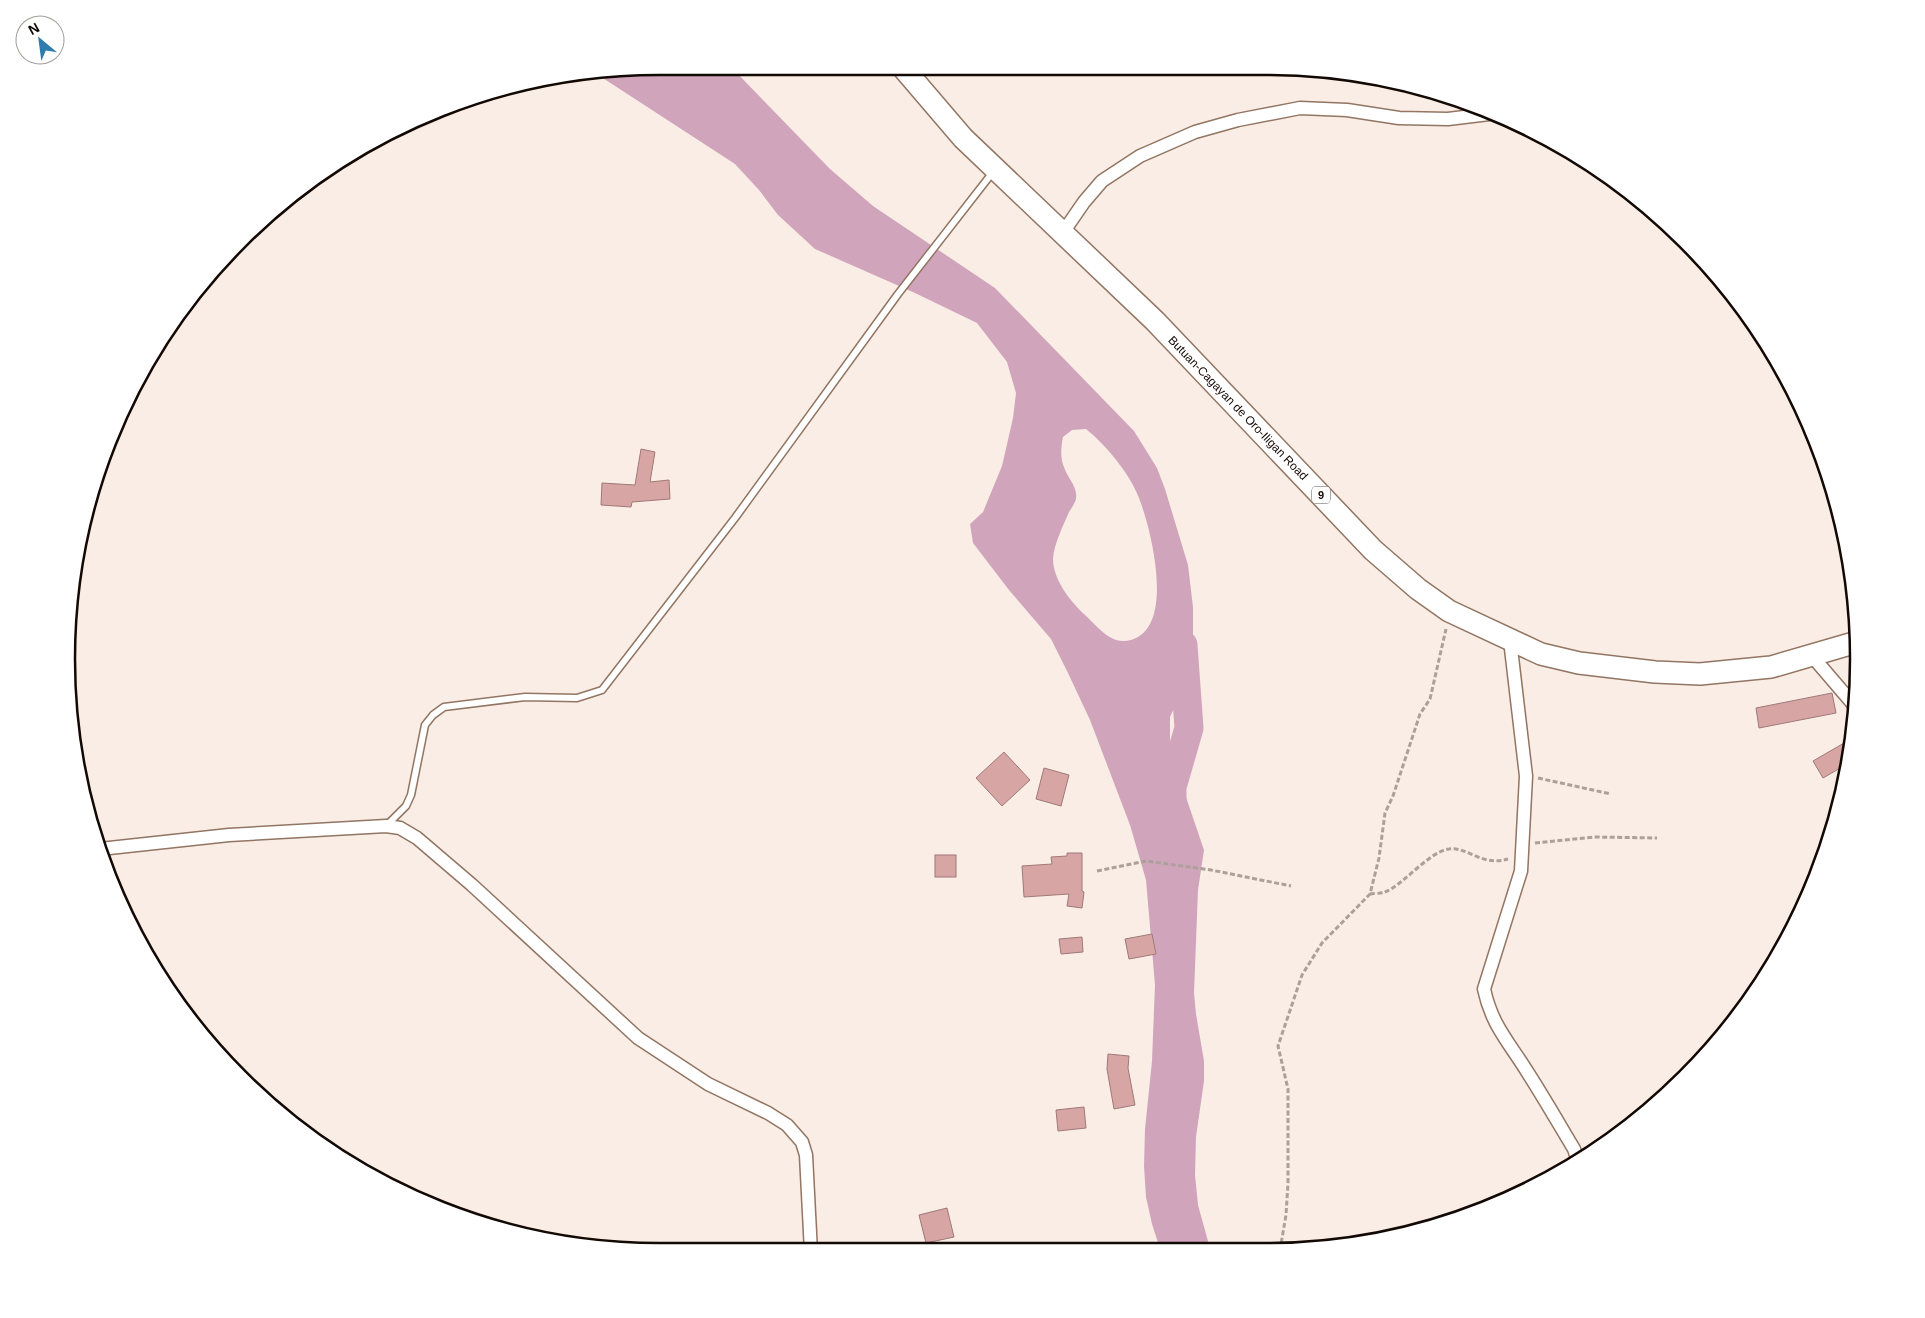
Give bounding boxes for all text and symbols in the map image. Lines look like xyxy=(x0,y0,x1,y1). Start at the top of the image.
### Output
north arrow xyxy=(15,15,65,65)
text: N xyxy=(25,19,42,38)
street label: Butuan-Cagayan de Oro-Iligan Road xyxy=(1165,333,1311,483)
road number: 9 xyxy=(1312,486,1330,504)

